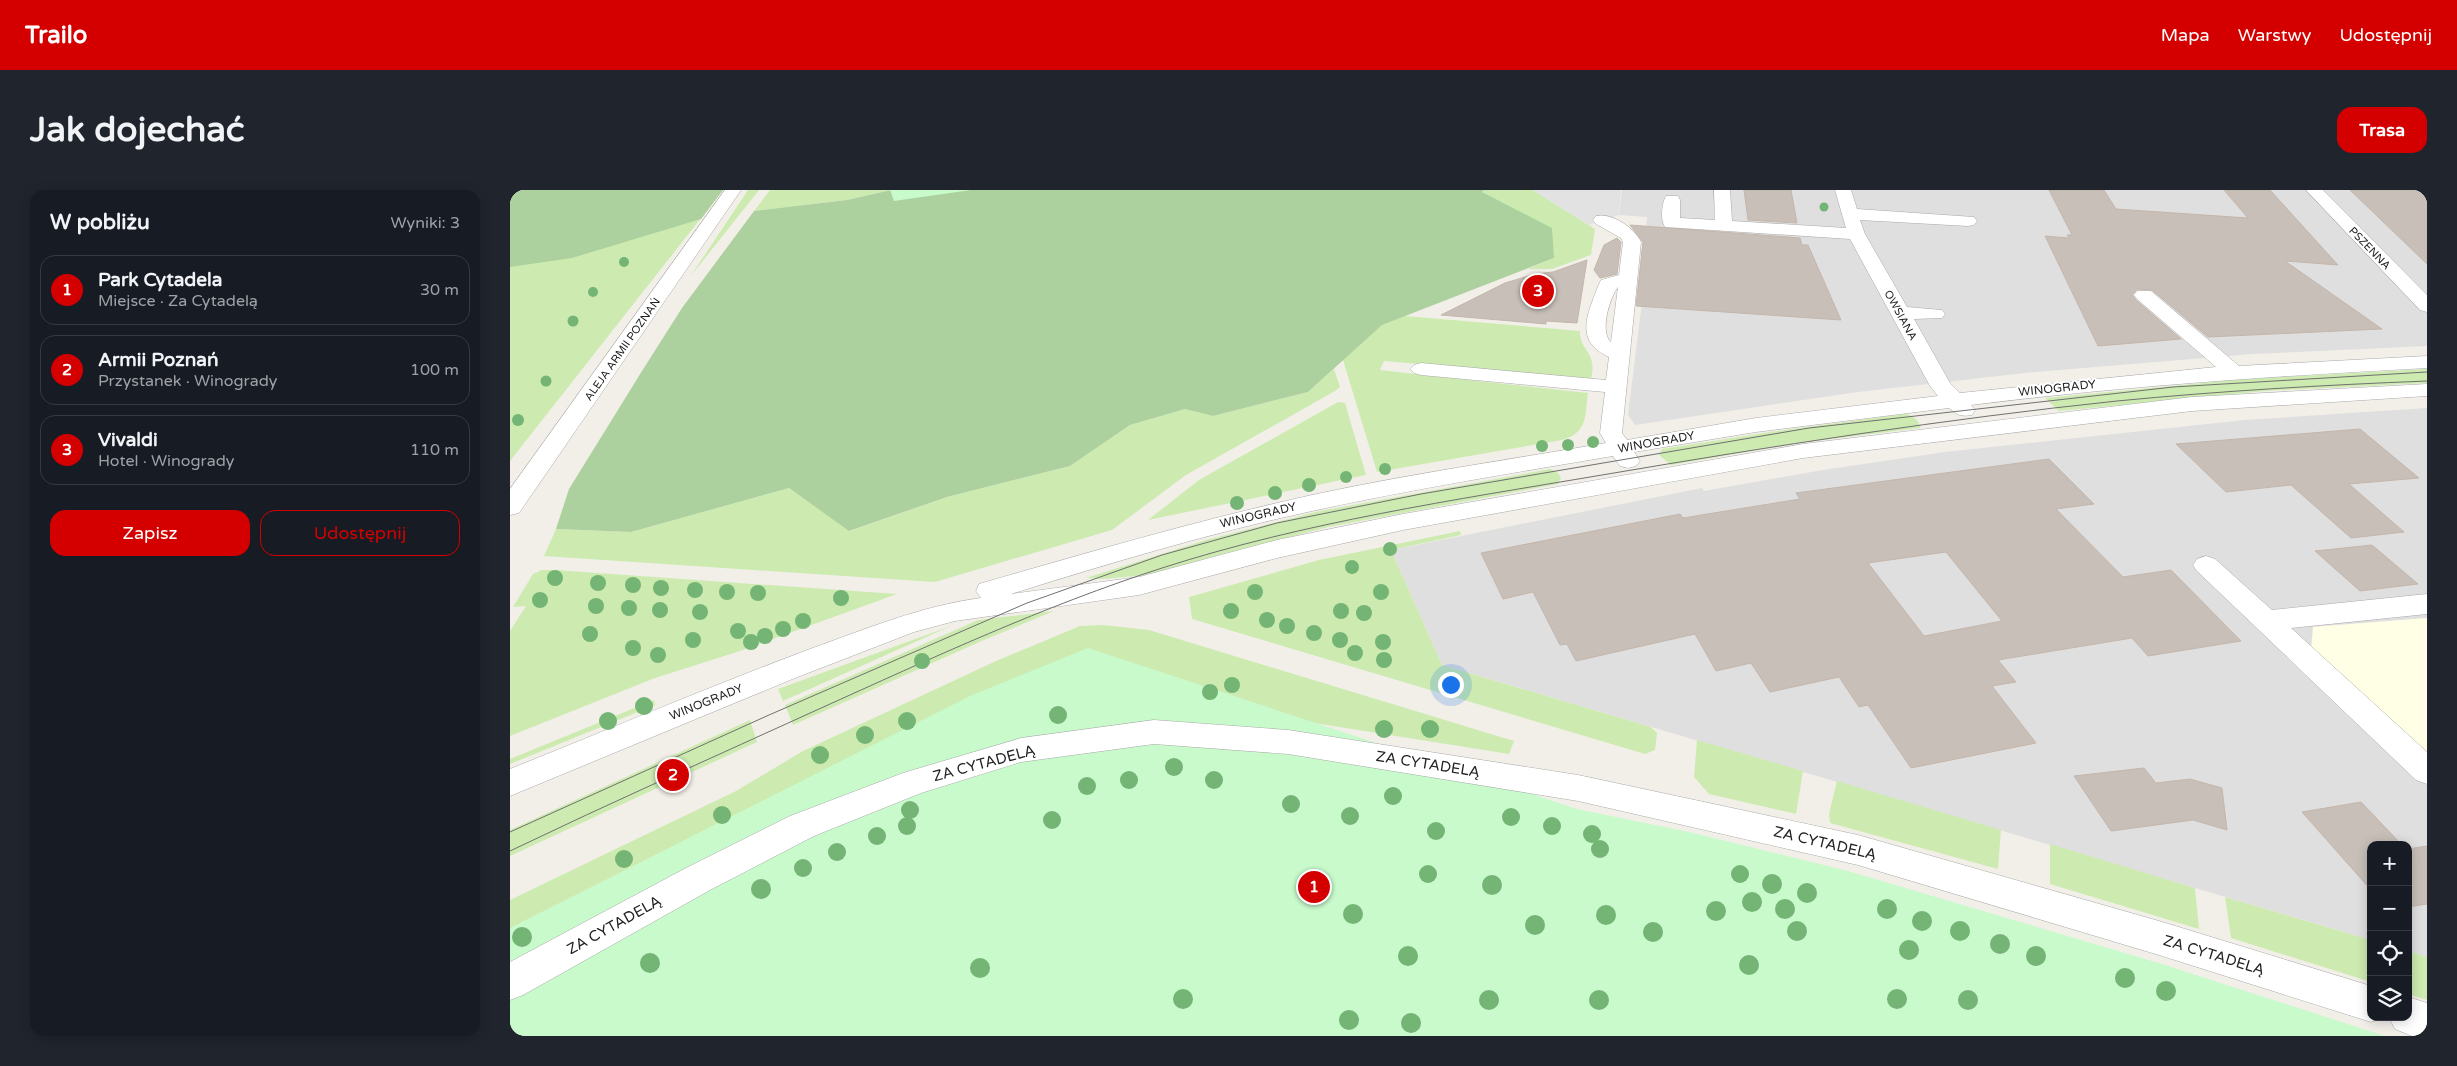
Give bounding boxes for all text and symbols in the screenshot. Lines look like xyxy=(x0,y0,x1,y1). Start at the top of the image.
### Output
text: Trailo xyxy=(25,21,87,50)
text: Mapa xyxy=(2161,24,2210,46)
text: Warstwy xyxy=(2238,24,2311,46)
text: Udostępnij xyxy=(2339,24,2432,46)
button: Trasa xyxy=(2337,107,2427,153)
text: Jak dojechać xyxy=(30,109,245,151)
text: W pobliżu xyxy=(50,210,150,235)
text: Wyniki: 3 xyxy=(391,213,460,233)
street label: PSZENNA xyxy=(2346,224,2393,272)
text: Park Cytadela xyxy=(98,269,222,291)
pin: 3 xyxy=(1522,272,1554,310)
text: 1 xyxy=(62,280,72,300)
text: 30 m xyxy=(420,280,459,300)
street label: OWSIANA xyxy=(1881,288,1920,343)
text: Miejsce · Za Cytadelą xyxy=(98,291,258,311)
street label: ALEJA ARMII POZNAŃ xyxy=(581,295,663,403)
text: Armii Poznań xyxy=(98,349,219,371)
text: 2 xyxy=(62,360,72,380)
text: 100 m xyxy=(410,360,459,380)
text: Przystanek · Winogrady xyxy=(98,371,277,391)
street label: WINOGRADY xyxy=(2018,377,2097,399)
street label: WINOGRADY xyxy=(1616,428,1696,456)
text: Vivaldi xyxy=(98,429,158,451)
text: 3 xyxy=(62,440,72,460)
text: 110 m xyxy=(410,440,459,460)
text: Hotel · Winogrady xyxy=(98,451,234,471)
street label: WINOGRADY xyxy=(1219,499,1298,531)
button: Zapisz xyxy=(50,510,250,556)
button: Udostępnij xyxy=(260,510,460,556)
your location xyxy=(1438,672,1464,698)
street label: WINOGRADY xyxy=(667,681,745,723)
street label: ZA CYTADELĄ xyxy=(931,741,1037,785)
street label: ZA CYTADELĄ xyxy=(1375,747,1481,781)
pin: 2 xyxy=(657,756,689,794)
street label: ZA CYTADELĄ xyxy=(1772,822,1878,864)
map controls xyxy=(2367,841,2412,1021)
button: + xyxy=(2367,841,2412,886)
pin: 1 xyxy=(1298,868,1330,906)
button: − xyxy=(2367,886,2412,931)
street label: ZA CYTADELĄ xyxy=(564,892,664,958)
street label: ZA CYTADELĄ xyxy=(2161,931,2267,979)
button: locate xyxy=(2367,931,2412,976)
button: layers xyxy=(2367,976,2412,1021)

